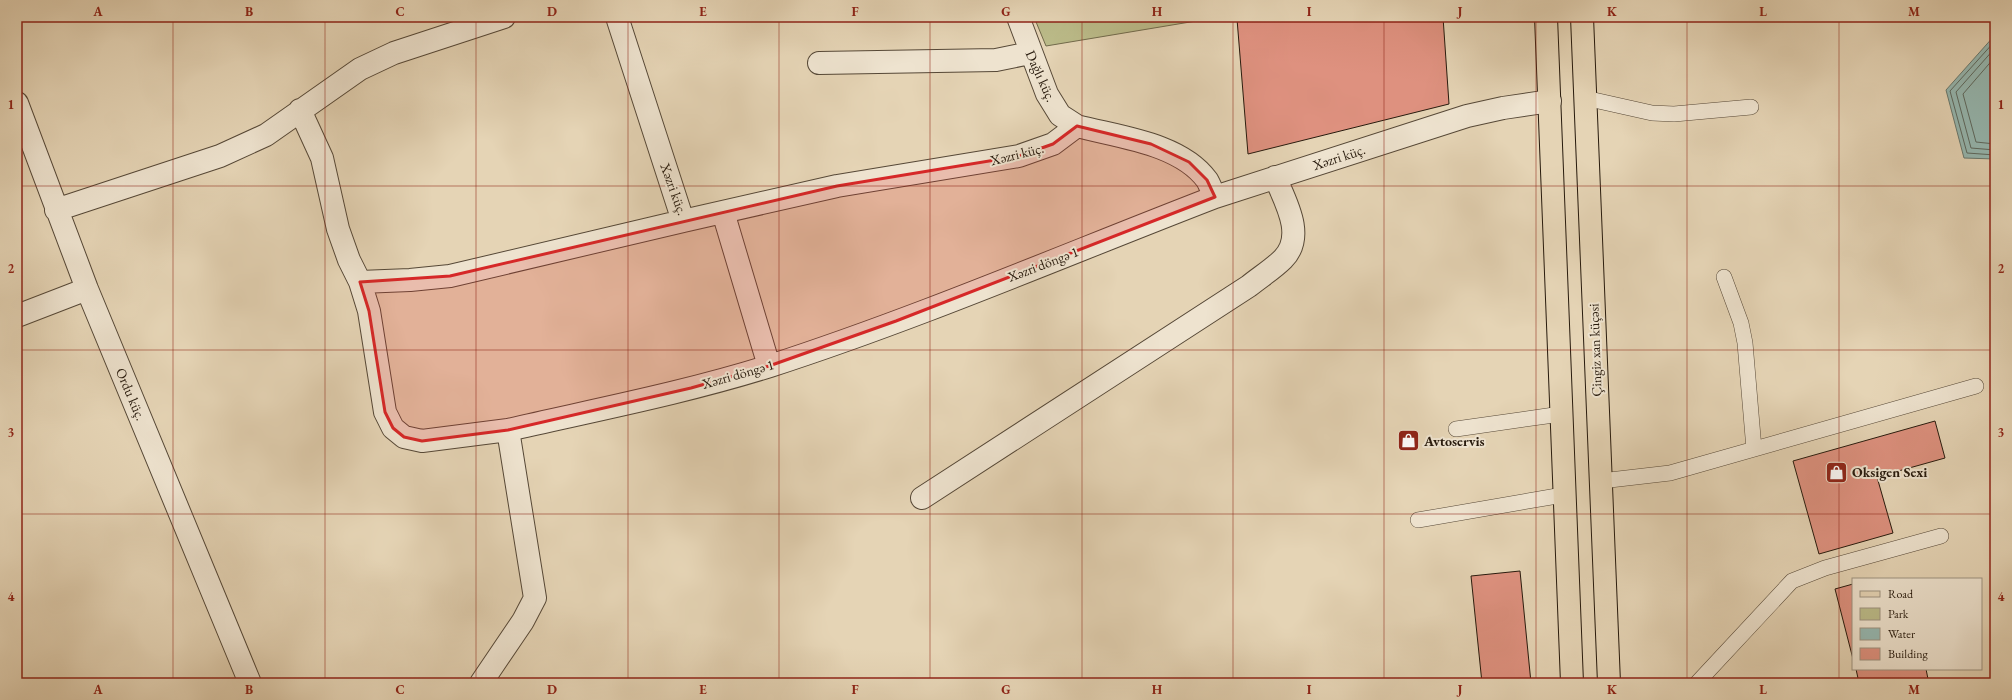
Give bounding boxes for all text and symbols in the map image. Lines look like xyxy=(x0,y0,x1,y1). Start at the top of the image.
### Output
text: A xyxy=(92,3,103,20)
text: B xyxy=(245,3,253,20)
text: C xyxy=(395,3,405,20)
text: D xyxy=(547,3,557,20)
text: E xyxy=(699,3,707,20)
text: F xyxy=(851,3,859,20)
text: G xyxy=(1001,3,1011,20)
text: H xyxy=(1152,3,1163,20)
text: I xyxy=(1307,3,1312,20)
text: J xyxy=(1456,3,1463,20)
text: K xyxy=(1607,3,1618,20)
text: L xyxy=(1759,3,1767,20)
text: M xyxy=(1908,3,1920,20)
street label: Dağlı küç. xyxy=(1022,47,1060,105)
text: 1 xyxy=(8,96,15,113)
text: 1 xyxy=(1998,96,2005,113)
street label: Xəzri küç. xyxy=(987,139,1046,170)
street label: Xəzri küç. xyxy=(1309,140,1368,174)
street label: Xəzri küç. xyxy=(656,159,692,218)
street label: Xəzri döngə 1 xyxy=(1004,242,1081,286)
text: 2 xyxy=(8,260,15,277)
text: 2 xyxy=(1998,260,2005,277)
street label: Çingiz xan küçəsi xyxy=(1584,303,1606,397)
street label: Xəzri döngə 1 xyxy=(699,355,776,393)
street label: Ordu küç. xyxy=(112,365,150,423)
text: 3 xyxy=(8,424,15,441)
text: 3 xyxy=(1998,424,2005,441)
shop icon: Avtoservis xyxy=(1395,428,1421,454)
place label: Avtoservis xyxy=(1423,432,1485,450)
shop icon: Oksigen Sexi xyxy=(1823,459,1849,485)
place label: Oksigen Sexi xyxy=(1852,463,1927,481)
legend xyxy=(1852,578,1982,670)
text: Road xyxy=(1888,586,1914,602)
text: 4 xyxy=(8,588,15,605)
text: 4 xyxy=(1998,588,2005,605)
text: Park xyxy=(1888,606,1909,622)
text: Water xyxy=(1888,626,1915,642)
text: Building xyxy=(1888,646,1929,662)
text: A xyxy=(92,681,103,698)
text: B xyxy=(245,681,253,698)
text: C xyxy=(395,681,405,698)
text: D xyxy=(547,681,557,698)
text: E xyxy=(699,681,707,698)
text: F xyxy=(851,681,859,698)
text: G xyxy=(1001,681,1011,698)
text: H xyxy=(1152,681,1163,698)
text: I xyxy=(1307,681,1312,698)
text: J xyxy=(1456,681,1463,698)
text: K xyxy=(1607,681,1618,698)
text: L xyxy=(1759,681,1767,698)
text: M xyxy=(1908,681,1920,698)

